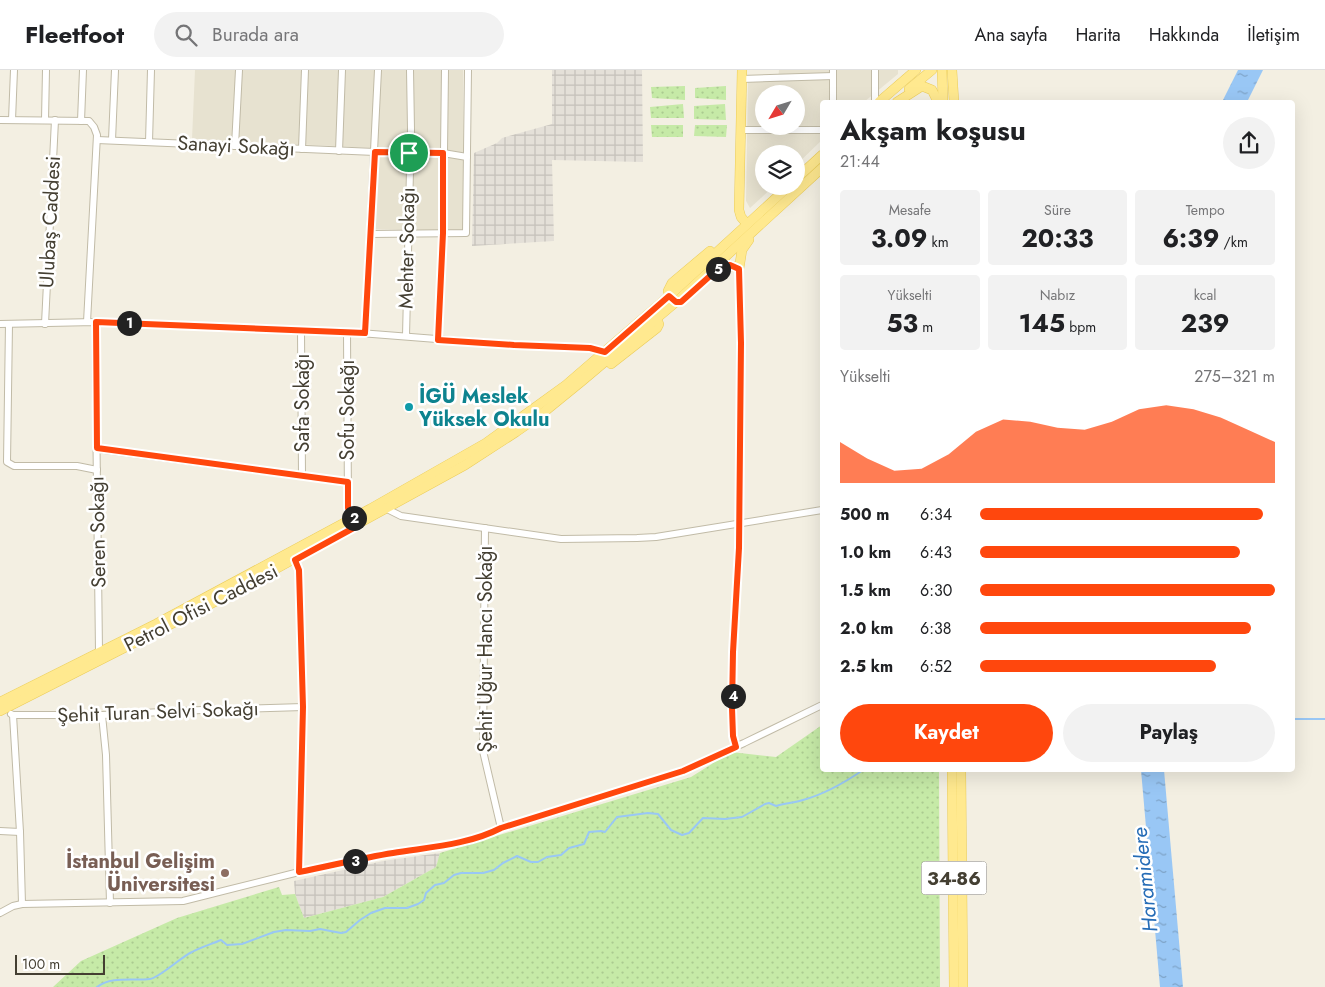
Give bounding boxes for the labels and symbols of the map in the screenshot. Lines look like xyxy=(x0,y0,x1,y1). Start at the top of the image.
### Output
north arrow xyxy=(755,85,805,135)
street label: Sanayi Sokağı xyxy=(177,128,295,164)
pin xyxy=(388,132,430,174)
street label: Ulubaş Caddesi xyxy=(32,155,68,289)
street label: Mehter Sokağı xyxy=(391,187,423,309)
pin: 5 xyxy=(706,256,730,282)
pin: 1 xyxy=(116,310,142,336)
street label: Safa Sokağı xyxy=(288,354,317,452)
street label: Sofu Sokağı xyxy=(333,360,362,461)
place label: İGÜ Meslek Yüksek Okulu xyxy=(418,382,550,434)
marker: İGÜ Meslek Yüksek Okulu xyxy=(403,401,415,413)
street label: Seren Sokağı xyxy=(83,476,113,588)
pin: 2 xyxy=(342,506,366,530)
street label: Şehit Uğur Hancı Sokağı xyxy=(471,545,500,753)
street label: Petrol Ofisi Caddesi xyxy=(119,557,283,659)
pin: 4 xyxy=(720,684,746,708)
street label: Şehit Turan Selvi Sokağı xyxy=(57,694,259,730)
water label: Haramidere xyxy=(1125,826,1165,934)
place label: İstanbul Gelişim Üniversitesi xyxy=(66,847,215,899)
pin: 3 xyxy=(342,848,368,874)
road number: 34-86 xyxy=(922,861,986,894)
marker: İstanbul Gelişim Üniversitesi xyxy=(219,867,231,879)
scale bar xyxy=(15,952,105,975)

